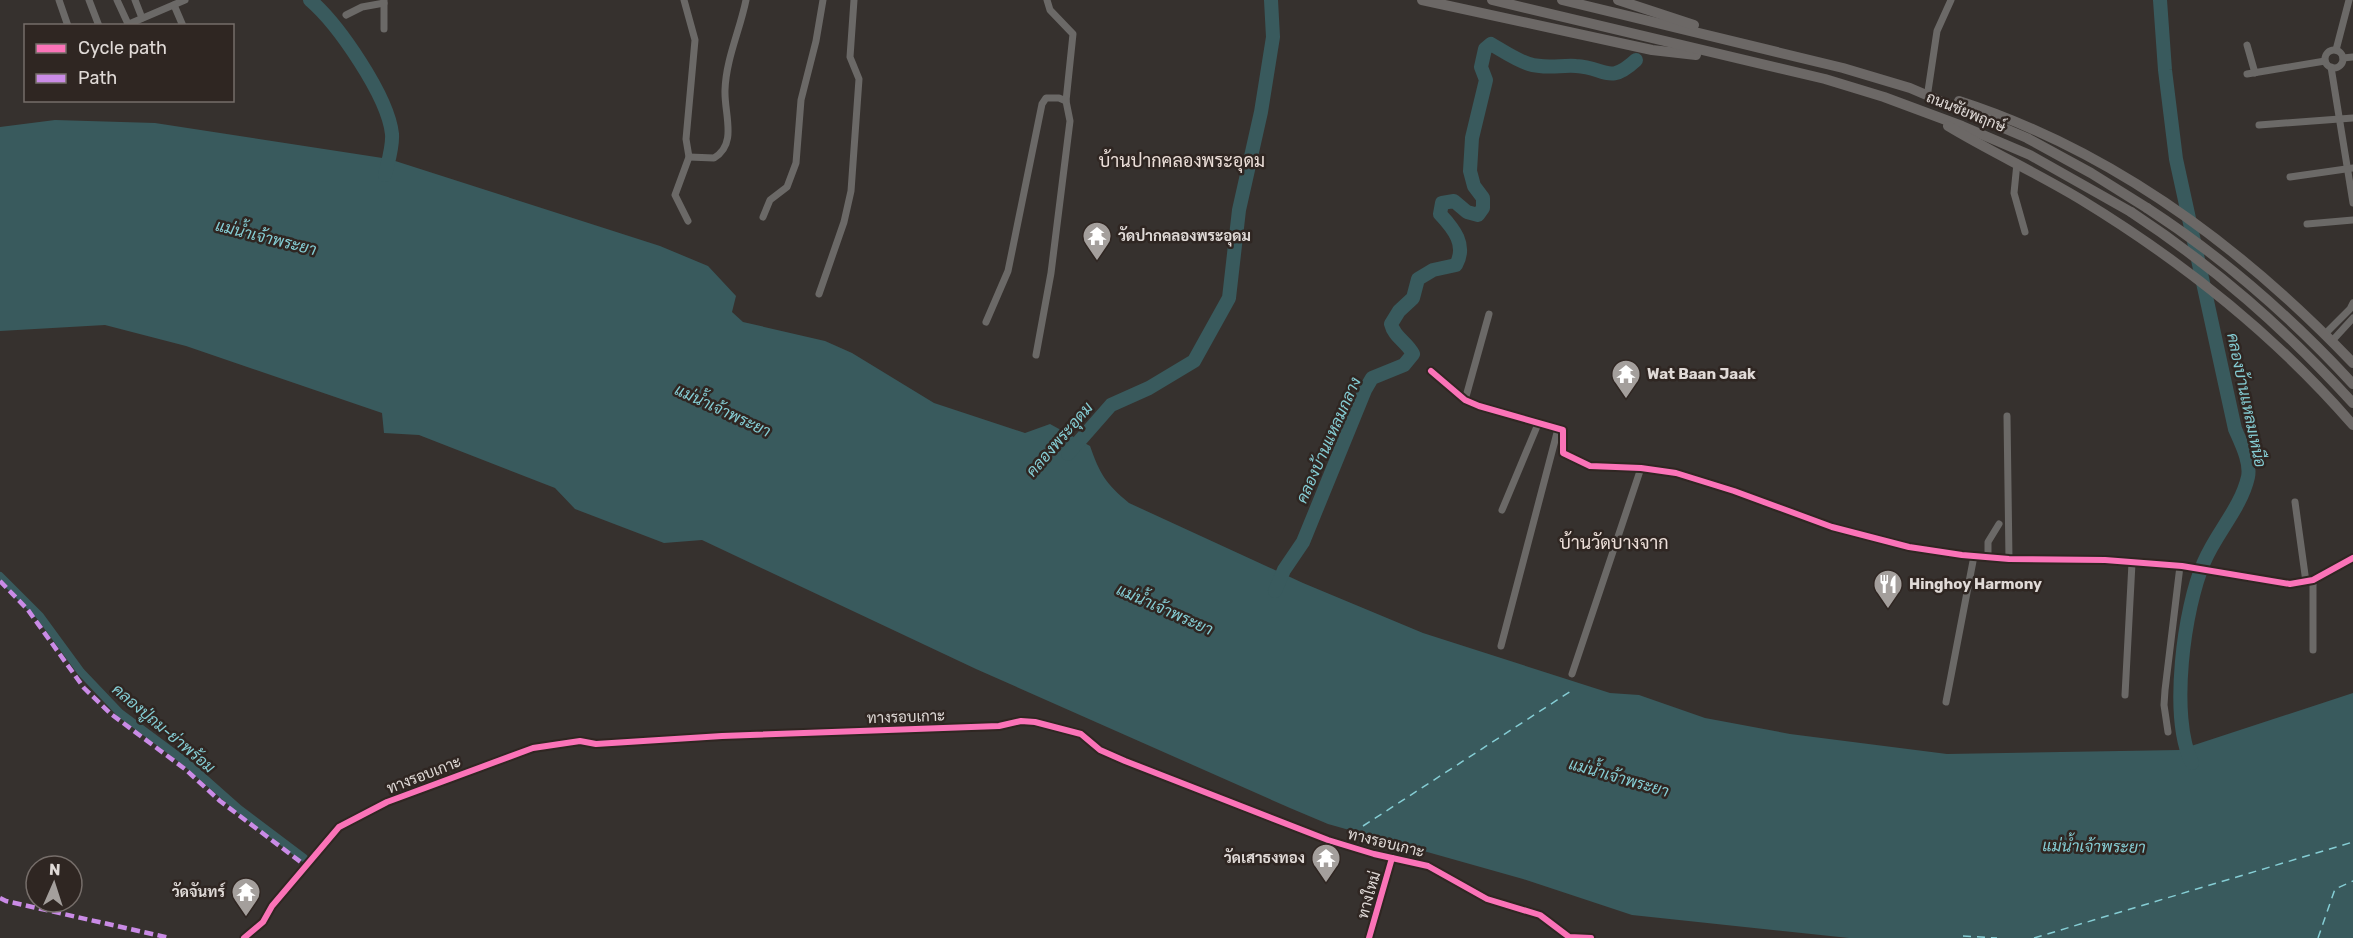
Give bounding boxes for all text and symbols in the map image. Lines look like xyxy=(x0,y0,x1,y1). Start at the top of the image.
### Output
legend xyxy=(24,24,234,102)
text: Cycle path xyxy=(78,37,167,59)
text: Path xyxy=(78,67,117,89)
street label: ถนนชัยพฤกษ์ xyxy=(1924,87,2009,136)
district label: บ้านปากคลองพระอุดม xyxy=(1099,149,1265,173)
water label: แม่น้ำเจ้าพระยา xyxy=(213,211,320,259)
temple icon: วัดปากคลองพระอุดม xyxy=(1081,220,1113,262)
place label: วัดปากคลองพระอุดม xyxy=(1118,226,1251,247)
water label: คลองบ้านแหลมเหนือ xyxy=(2223,331,2272,469)
temple icon: Wat Baan Jaak xyxy=(1610,358,1642,400)
place label: Wat Baan Jaak xyxy=(1647,365,1756,383)
water label: คลองบ้านแหลมกลาง xyxy=(1290,373,1365,506)
water label: แม่น้ำเจ้าพระยา xyxy=(672,375,776,441)
water label: คลองพระอุดม xyxy=(1022,398,1098,482)
district label: บ้านวัดบางจาก xyxy=(1559,531,1669,554)
restaurant icon: Hinghoy Harmony xyxy=(1872,568,1904,610)
water label: แม่น้ำเจ้าพระยา xyxy=(1114,575,1218,639)
place label: Hinghoy Harmony xyxy=(1909,575,2042,593)
water label: คลองปู่ถม-ย่าพร้อม xyxy=(107,678,220,779)
street label: ทางรอบเกาะ xyxy=(867,707,945,727)
water label: แม่น้ำเจ้าพระยา xyxy=(1567,749,1673,801)
street label: ทางรอบเกาะ xyxy=(384,753,464,797)
street label: ทางรอบเกาะ xyxy=(1346,825,1426,861)
water label: แม่น้ำเจ้าพระยา xyxy=(2042,831,2146,857)
temple icon: วัดเสาธงทอง xyxy=(1310,842,1342,884)
place label: วัดเสาธงทอง xyxy=(1224,848,1305,867)
north arrow xyxy=(24,854,84,914)
text: N xyxy=(49,860,61,879)
street label: ทางใหม่ xyxy=(1353,869,1384,921)
temple icon: วัดจันทร์ xyxy=(230,876,262,918)
place label: วัดจันทร์ xyxy=(172,882,226,901)

